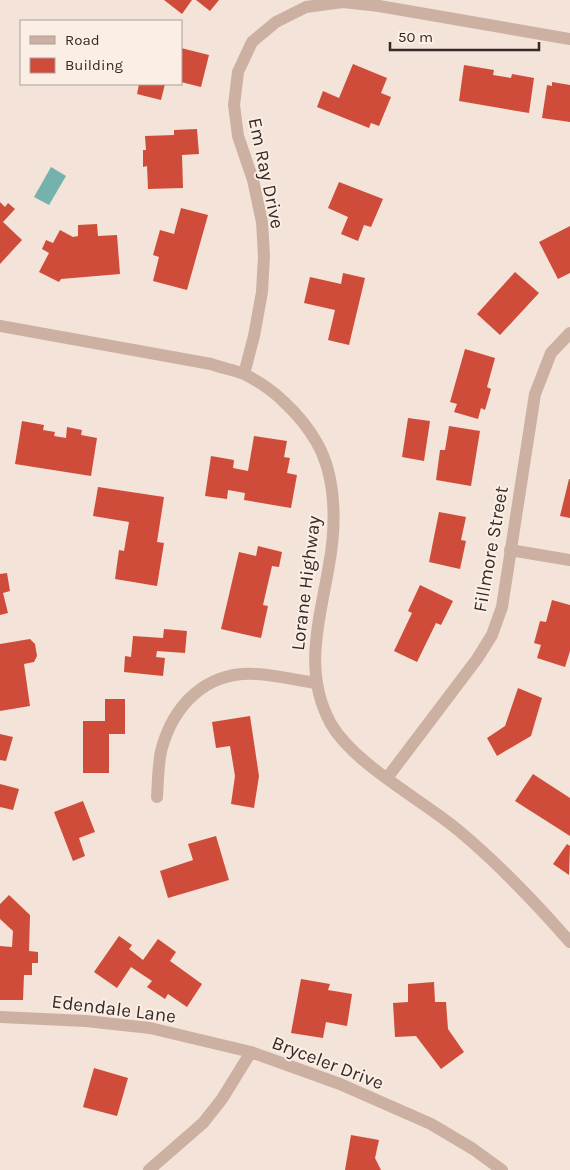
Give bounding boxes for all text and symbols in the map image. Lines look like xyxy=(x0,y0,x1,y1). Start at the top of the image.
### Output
legend xyxy=(20,20,182,85)
scale bar xyxy=(390,20,539,52)
text: 50 m xyxy=(398,28,433,46)
text: Road xyxy=(65,31,100,49)
text: Building xyxy=(65,56,123,74)
street label: Em Ray Drive xyxy=(244,116,289,231)
street label: Fillmore Street xyxy=(469,484,513,614)
street label: Lorane Highway xyxy=(287,514,325,652)
street label: Edendale Lane xyxy=(50,990,177,1028)
street label: Bryceler Drive xyxy=(269,1032,387,1094)

